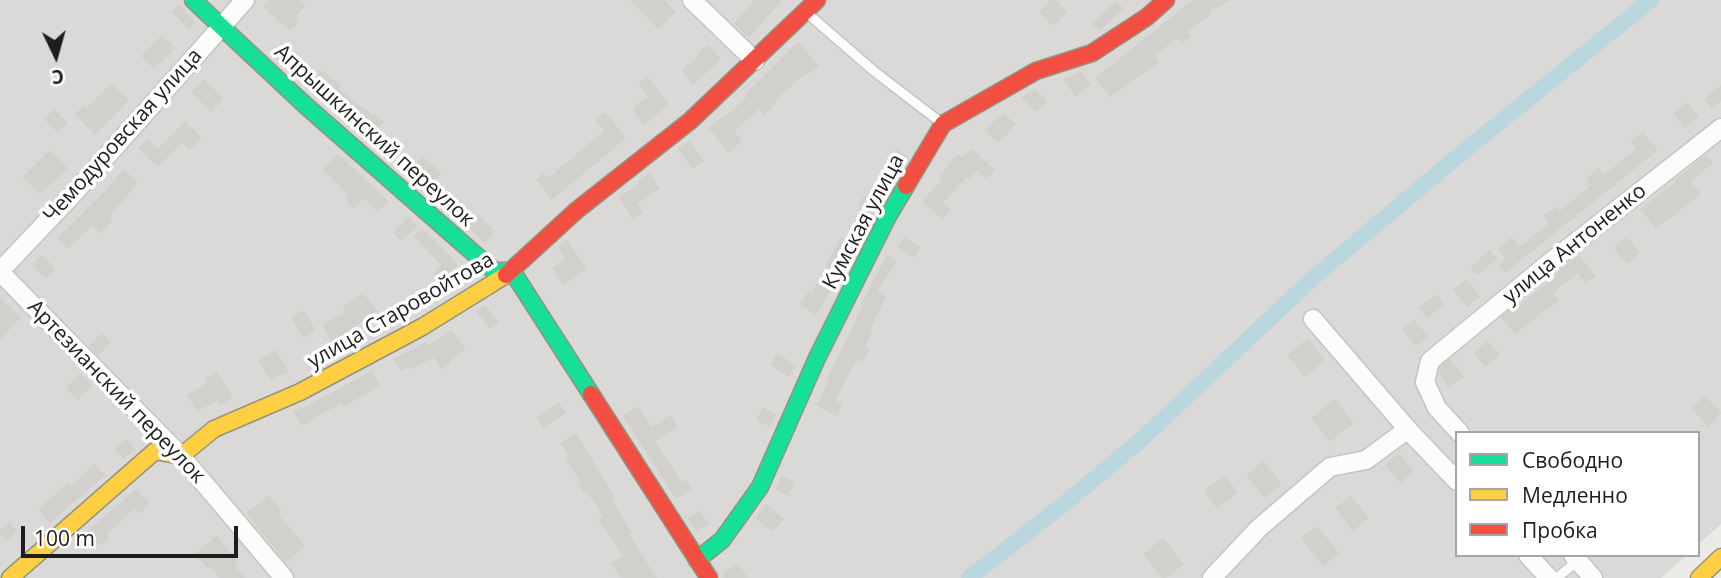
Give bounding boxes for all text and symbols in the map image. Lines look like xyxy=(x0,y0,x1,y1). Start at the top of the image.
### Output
north arrow xyxy=(21,21,91,91)
street label: Апрышкинский переулок xyxy=(269,40,479,232)
street label: Чемодуровская улица xyxy=(38,44,208,228)
text: С xyxy=(51,63,65,90)
street label: Кумская улица xyxy=(818,150,910,294)
street label: улица Антоненко xyxy=(1498,178,1652,310)
street label: улица Старовойтова xyxy=(303,247,499,375)
street label: Артезианский переулок xyxy=(22,295,210,489)
legend xyxy=(1455,431,1700,557)
text: Свободно xyxy=(1522,446,1623,474)
text: Медленно xyxy=(1522,481,1628,509)
scale bar xyxy=(24,512,242,556)
text: Пробка xyxy=(1522,516,1598,544)
text: 100 m xyxy=(34,524,95,552)

